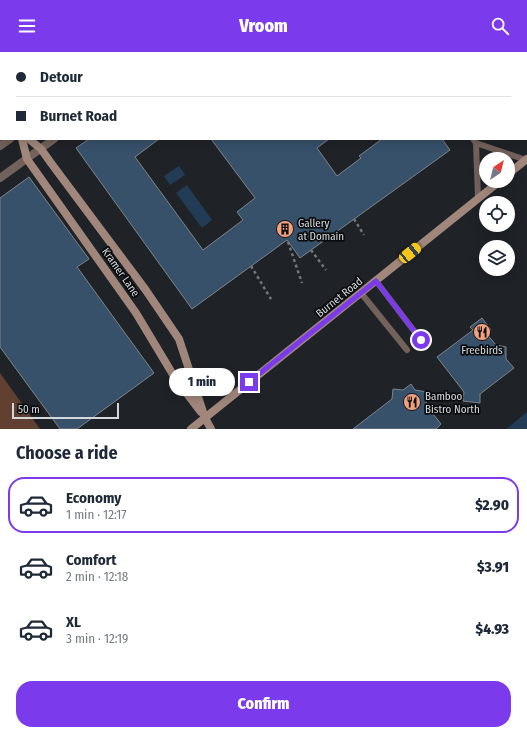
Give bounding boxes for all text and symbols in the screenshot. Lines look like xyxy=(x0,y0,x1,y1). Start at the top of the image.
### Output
icon: menu xyxy=(16,15,38,37)
text: Vroom xyxy=(239,15,288,37)
icon: search xyxy=(489,15,511,37)
text: Detour xyxy=(40,68,83,86)
text: Burnet Road xyxy=(40,107,117,125)
north arrow xyxy=(479,152,515,188)
map controls xyxy=(479,152,515,276)
button: locate xyxy=(479,196,515,232)
place label: Gallery at Domain xyxy=(298,217,344,243)
building icon: Gallery at Domain xyxy=(275,219,295,239)
button: layers xyxy=(479,240,515,276)
car xyxy=(397,241,423,265)
street label: Kramer Lane xyxy=(99,245,142,299)
street label: Burnet Road xyxy=(314,275,365,320)
restaurant icon: Freebirds xyxy=(472,322,492,342)
route start xyxy=(412,331,430,349)
place label: Freebirds xyxy=(461,344,503,357)
callout: 1 min xyxy=(169,368,235,396)
route end xyxy=(240,373,258,391)
text: 1 min xyxy=(188,374,216,389)
place label: Bamboo Bistro North xyxy=(425,390,480,416)
restaurant icon: Bamboo Bistro North xyxy=(402,392,422,412)
scale bar xyxy=(12,401,119,420)
text: 50 m xyxy=(18,403,40,416)
text: Choose a ride xyxy=(16,442,118,464)
icon: car xyxy=(18,487,54,523)
text: Economy xyxy=(66,489,121,507)
text: $2.90 xyxy=(475,496,509,514)
text: 1 min · 12:17 xyxy=(66,507,126,522)
icon: car xyxy=(18,549,54,585)
text: Comfort xyxy=(66,551,117,569)
text: $3.91 xyxy=(477,558,509,576)
text: 2 min · 12:18 xyxy=(66,569,128,584)
icon: car xyxy=(18,611,54,647)
text: XL xyxy=(66,613,81,631)
text: $4.93 xyxy=(476,620,509,638)
text: 3 min · 12:19 xyxy=(66,631,128,646)
button: Confirm xyxy=(16,681,511,727)

